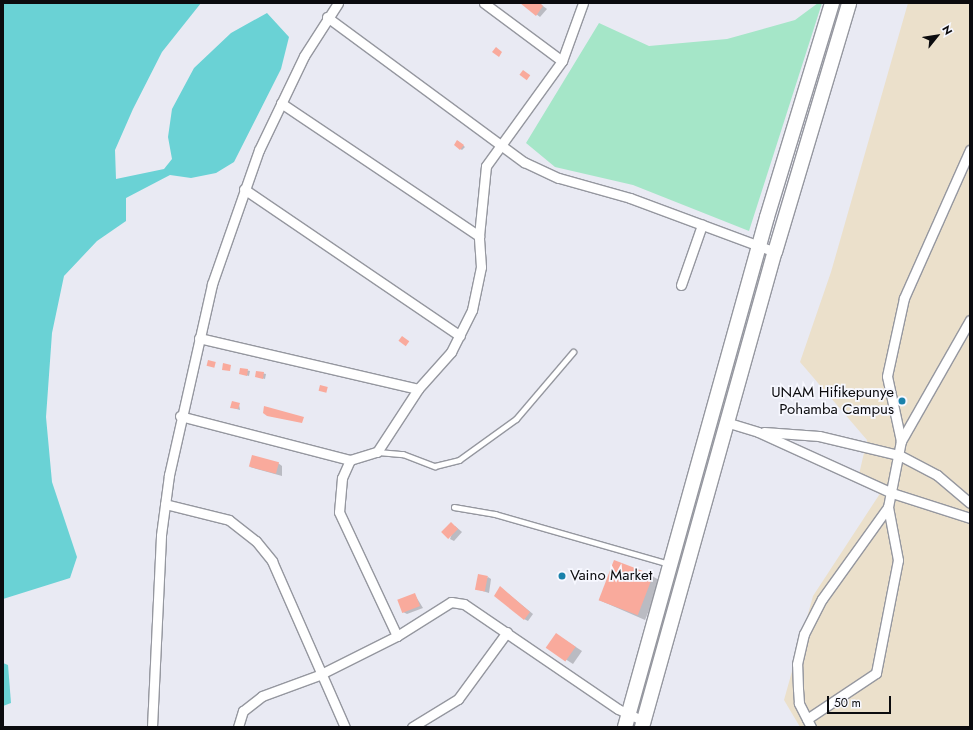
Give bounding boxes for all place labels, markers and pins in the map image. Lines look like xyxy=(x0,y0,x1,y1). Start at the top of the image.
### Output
place label: UNAM Hifikepunye Pohamba Campus xyxy=(771,383,894,418)
marker: UNAM Hifikepunye Pohamba Campus xyxy=(897,396,907,406)
place label: Vaino Market xyxy=(570,567,652,585)
marker: Vaino Market xyxy=(557,571,567,581)

